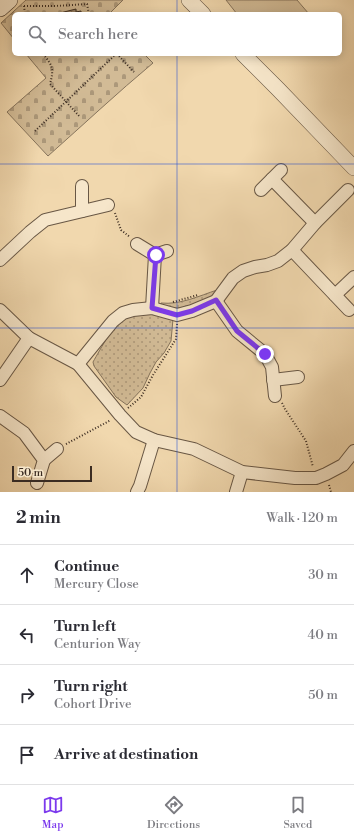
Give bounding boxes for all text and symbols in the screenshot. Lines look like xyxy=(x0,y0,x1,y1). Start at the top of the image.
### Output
search box xyxy=(12,12,342,56)
icon: search xyxy=(26,23,48,45)
text: Search here xyxy=(58,25,138,44)
route start xyxy=(147,246,165,264)
route end xyxy=(256,345,274,363)
scale bar xyxy=(12,464,92,483)
text: 50 m xyxy=(18,466,43,480)
text: 2 min xyxy=(16,507,61,529)
text: Walk · 120 m xyxy=(266,510,338,526)
text: Continue xyxy=(54,557,119,576)
icon: ahead xyxy=(16,564,38,586)
text: 30 m xyxy=(308,567,338,583)
text: Mercury Close xyxy=(54,576,139,592)
text: Turn left xyxy=(54,617,116,636)
icon: left xyxy=(16,624,38,646)
text: 40 m xyxy=(308,627,338,643)
text: Centurion Way xyxy=(54,636,141,652)
text: Turn right xyxy=(54,677,128,696)
icon: right xyxy=(16,684,38,706)
text: 50 m xyxy=(308,687,338,703)
text: Cohort Drive xyxy=(54,696,132,712)
icon: arrive xyxy=(16,744,38,766)
text: Arrive at destination xyxy=(54,745,198,764)
tab: Map xyxy=(42,794,64,832)
tab: Directions xyxy=(147,794,200,832)
tab: Saved xyxy=(283,794,312,832)

